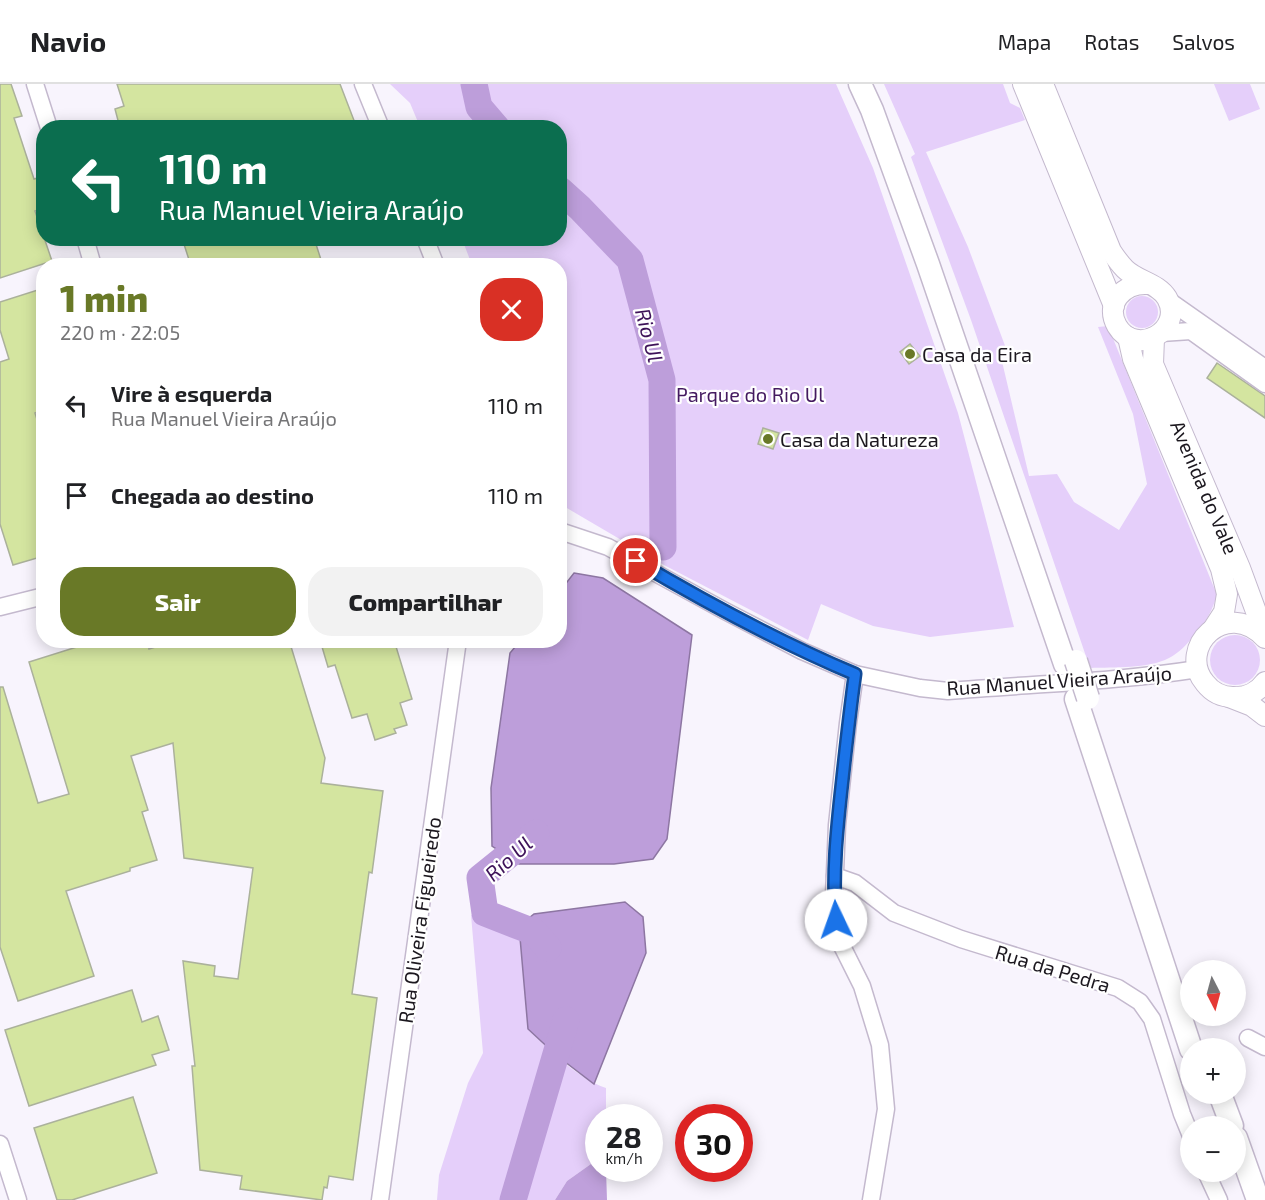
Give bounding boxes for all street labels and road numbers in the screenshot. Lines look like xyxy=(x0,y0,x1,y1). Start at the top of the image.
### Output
street label: Avenida do Vale xyxy=(1166,417,1244,557)
street label: Rua Manuel Vieira Araújo xyxy=(945,660,1173,700)
street label: Rua Oliveira Figueiredo xyxy=(393,815,445,1025)
street label: Rua da Pedra xyxy=(993,939,1113,997)

